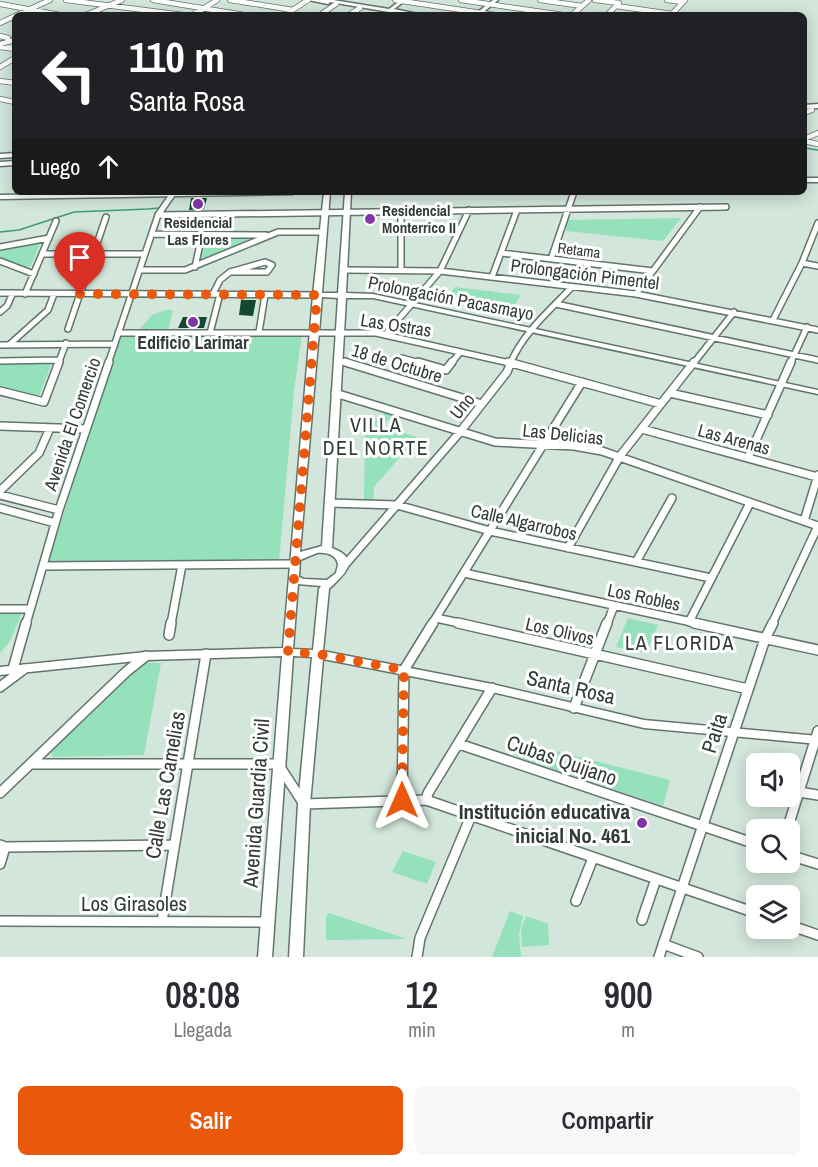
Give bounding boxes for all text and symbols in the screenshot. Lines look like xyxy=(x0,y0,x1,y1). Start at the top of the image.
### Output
text: 110 m xyxy=(129,29,225,85)
icon: left xyxy=(30,36,108,114)
text: Santa Rosa xyxy=(129,83,245,119)
icon: ahead xyxy=(92,150,125,183)
text: Luego xyxy=(30,152,80,182)
marker: Residencial Las Flores xyxy=(191,197,205,211)
place label: Residencial Monterrico II xyxy=(382,200,456,238)
place label: Residencial Las Flores xyxy=(164,212,232,250)
marker: Residencial Monterrico II xyxy=(363,212,377,226)
pin xyxy=(54,232,105,294)
street label: Retama xyxy=(556,237,602,263)
icon: arrive xyxy=(63,241,96,274)
street label: Prolongación Pimentel xyxy=(509,252,661,296)
street label: Prolongación Pacasmayo xyxy=(366,270,536,326)
street label: Las Ostras xyxy=(359,307,433,343)
marker: Edificio Larimar xyxy=(186,315,200,329)
place label: Edificio Larimar xyxy=(137,330,249,355)
street label: 18 de Octubre xyxy=(349,337,445,389)
street label: Avenida El Comercio xyxy=(37,354,106,495)
street label: Uno xyxy=(444,388,480,424)
district label: VILLA DEL NORTE xyxy=(323,411,429,461)
street label: Las Delicias xyxy=(521,417,605,451)
street label: Las Arenas xyxy=(695,417,773,461)
street label: Calle Algarrobos xyxy=(468,498,580,546)
street label: Los Robles xyxy=(605,577,683,617)
street label: Los Olivos xyxy=(523,611,597,651)
district label: LA FLORIDA xyxy=(625,629,735,656)
street label: Santa Rosa xyxy=(524,663,619,711)
street label: Calle Las Camelias xyxy=(138,709,192,861)
street label: Paita xyxy=(694,709,734,757)
street label: Avenida Guardia Civil xyxy=(236,718,276,889)
street label: Cubas Quijano xyxy=(503,728,621,792)
map controls xyxy=(746,753,800,939)
button: sound xyxy=(746,753,800,807)
position arrow xyxy=(370,768,434,832)
place label: Institución educativa inicial No. 461 xyxy=(459,797,630,850)
marker: Institución educativa inicial No. 461 xyxy=(635,816,649,830)
button: search xyxy=(746,819,800,873)
button: layers xyxy=(746,885,800,939)
street label: Los Girasoles xyxy=(81,889,187,918)
text: 08:08 xyxy=(165,971,240,1019)
text: 12 xyxy=(405,971,438,1019)
text: 900 xyxy=(604,971,653,1019)
text: Llegada xyxy=(174,1016,232,1043)
text: min xyxy=(408,1016,436,1043)
text: m xyxy=(621,1016,635,1043)
button: Salir xyxy=(18,1086,403,1155)
button: Compartir xyxy=(415,1086,800,1155)

